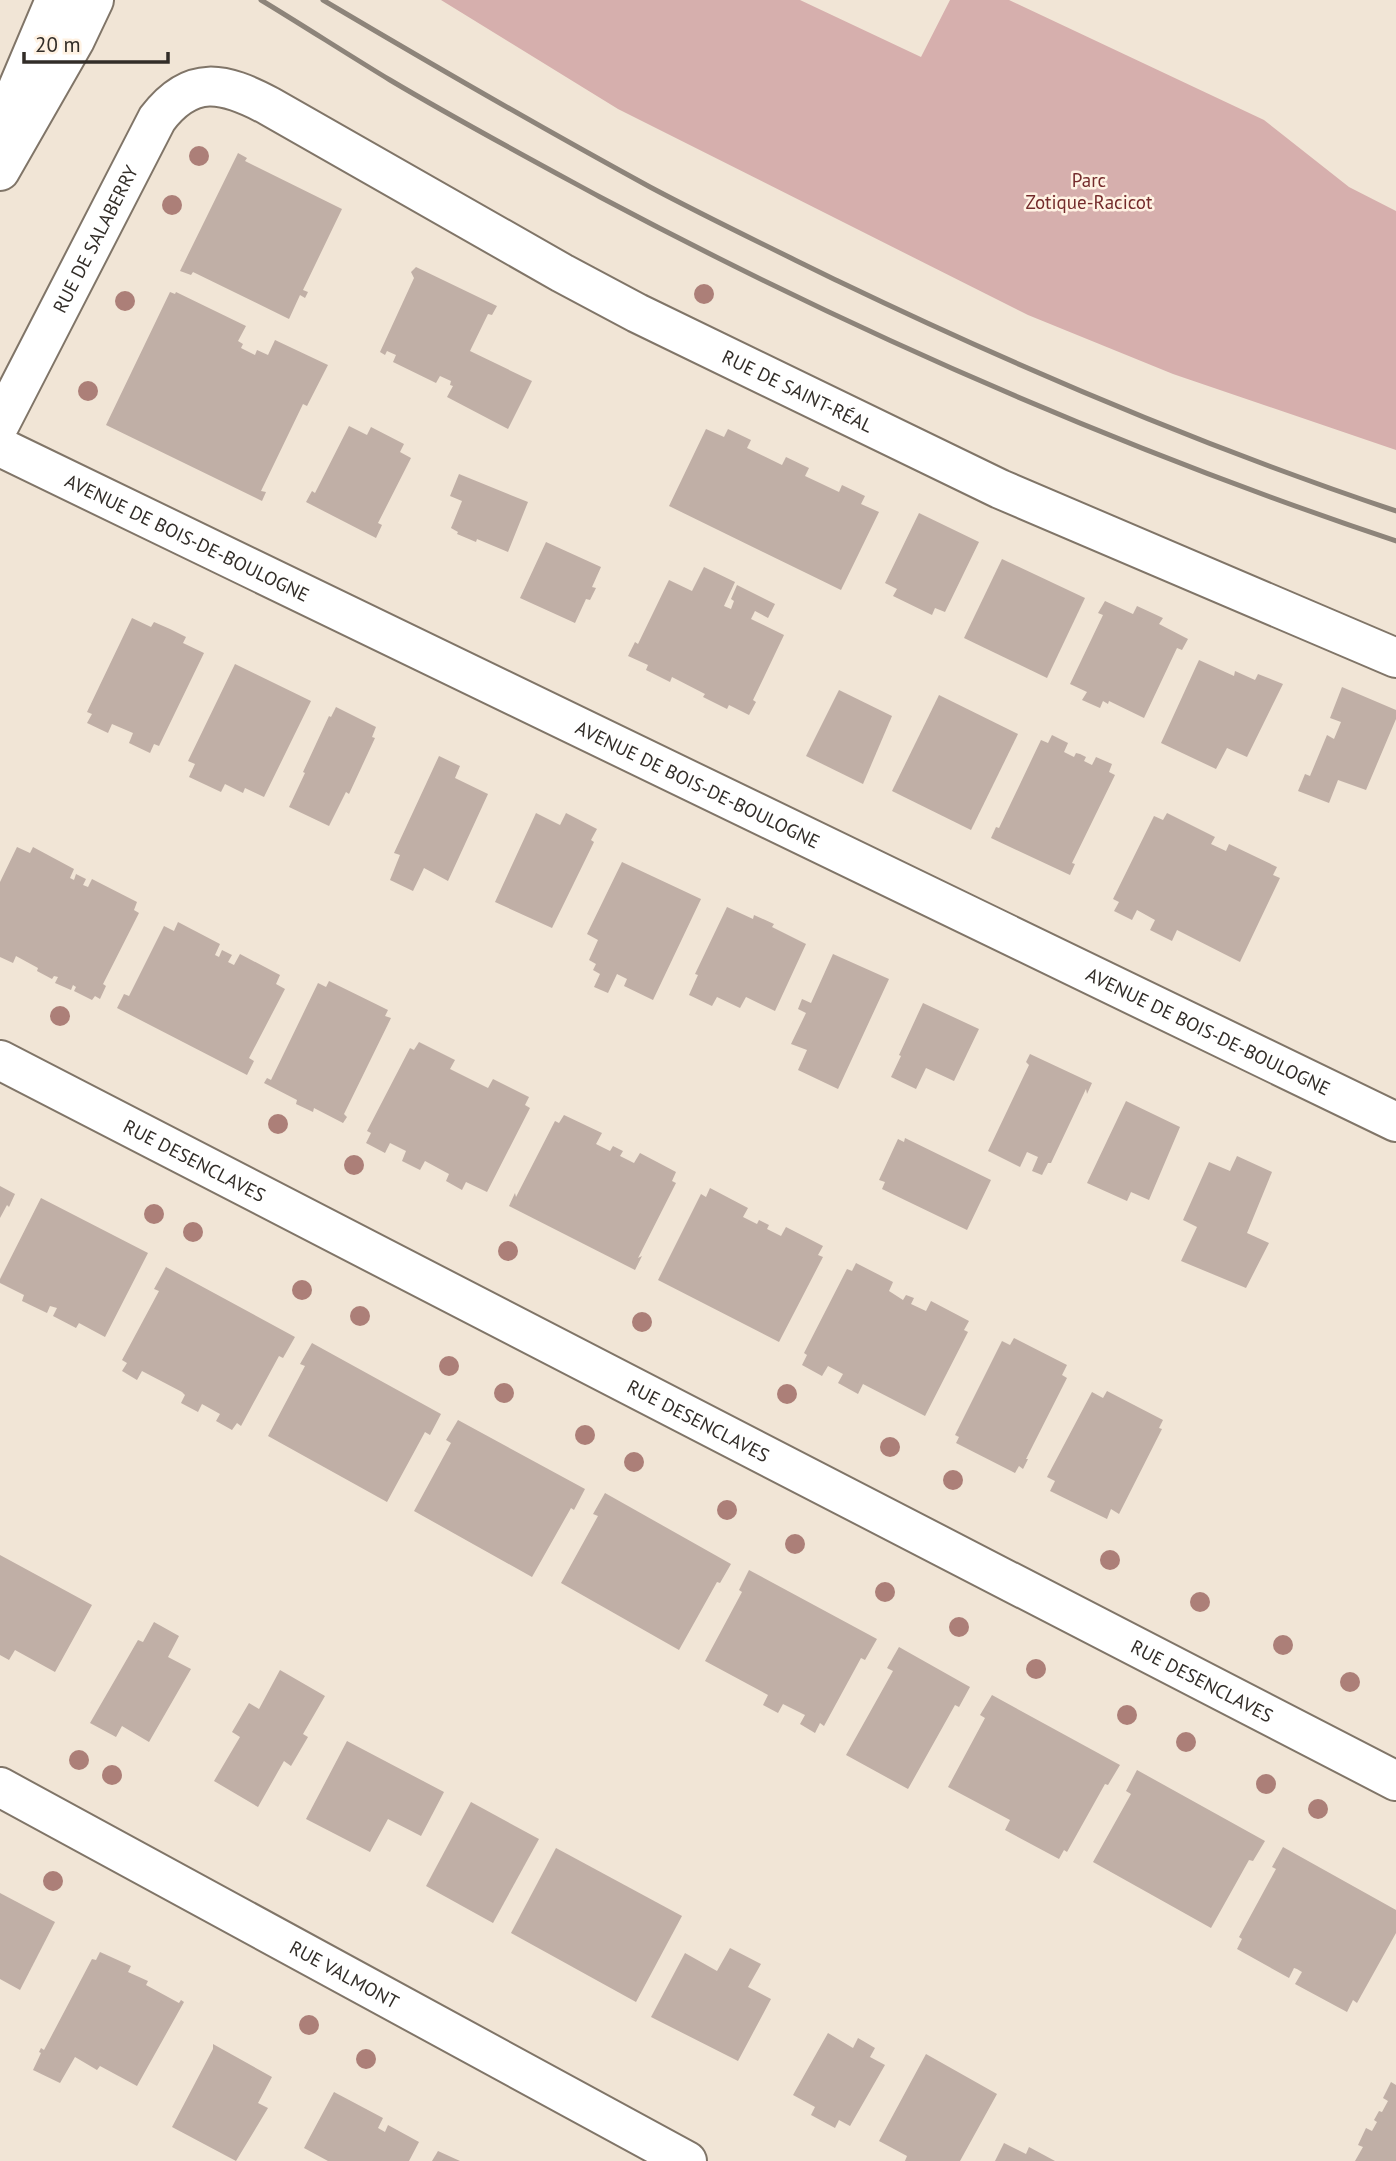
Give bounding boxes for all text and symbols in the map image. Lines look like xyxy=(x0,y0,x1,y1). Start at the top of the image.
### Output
scale bar xyxy=(24,21,168,65)
text: 20 m xyxy=(35,31,81,58)
street label: RUE DE SALABERRY xyxy=(47,161,143,317)
park label: Parc Zotique-Racicot xyxy=(1026,168,1153,214)
street label: RUE DE SAINT-RÉAL xyxy=(718,344,877,438)
street label: AVENUE DE BOIS-DE-BOULOGNE xyxy=(61,468,313,607)
street label: AVENUE DE BOIS-DE-BOULOGNE xyxy=(572,715,824,854)
street label: AVENUE DE BOIS-DE-BOULOGNE xyxy=(1082,962,1334,1100)
street label: RUE DESENCLAVES xyxy=(119,1114,270,1207)
street label: RUE DESENCLAVES xyxy=(623,1374,774,1467)
street label: RUE DESENCLAVES xyxy=(1127,1634,1277,1728)
street label: RUE VALMONT xyxy=(286,1935,403,2014)

